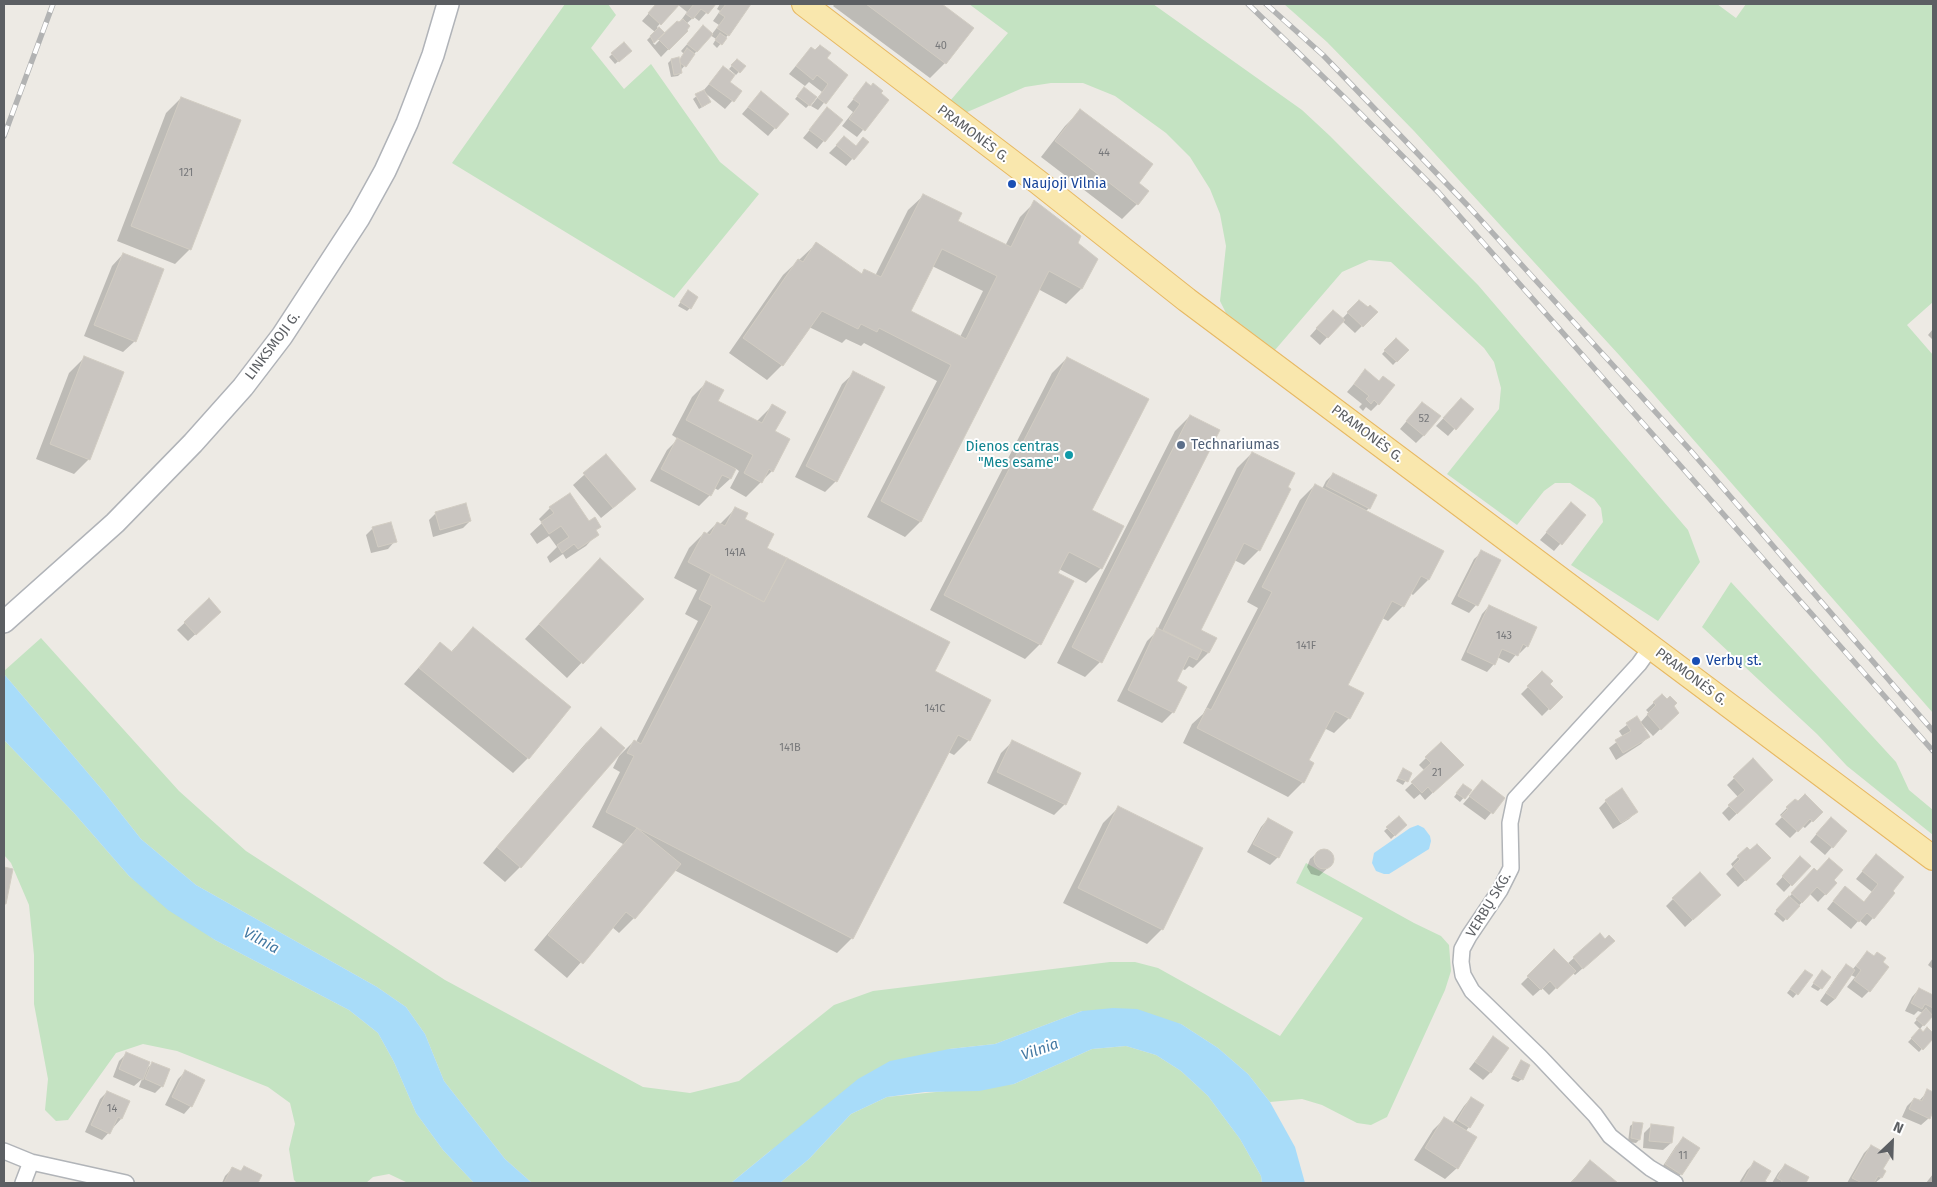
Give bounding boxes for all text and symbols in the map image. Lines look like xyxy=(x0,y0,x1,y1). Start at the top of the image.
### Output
house number: 40 xyxy=(935,39,947,53)
street label: PRAMONĖS G. xyxy=(934,102,1012,166)
house number: 44 xyxy=(1098,146,1110,160)
house number: 121 xyxy=(179,166,193,180)
place label: Naujoji Vilnia xyxy=(1022,176,1107,192)
marker: Naujoji Vilnia xyxy=(1006,178,1018,190)
street label: LINKSMOJI G. xyxy=(242,309,304,383)
street label: PRAMONĖS G. xyxy=(1328,402,1406,466)
house number: 52 xyxy=(1419,412,1429,426)
place label: Technariumas xyxy=(1191,437,1279,453)
place label: Dienos centras "Mes esame" xyxy=(966,439,1059,472)
marker: Technariumas xyxy=(1175,439,1187,451)
marker: Dienos centras "Mes esame" xyxy=(1063,449,1075,461)
house number: 141A xyxy=(724,546,746,560)
house number: 143 xyxy=(1496,629,1512,643)
house number: 141F xyxy=(1296,639,1316,653)
street label: PRAMONĖS G. xyxy=(1652,645,1730,709)
place label: Verbų st. xyxy=(1706,653,1762,669)
marker: Verbų st. xyxy=(1690,655,1702,667)
house number: 141C xyxy=(925,702,945,716)
house number: 141B xyxy=(779,741,801,755)
house number: 21 xyxy=(1432,766,1442,780)
street label: VERBŲ SKG. xyxy=(1463,869,1515,941)
water label: Vilnia xyxy=(240,924,282,958)
water label: Vilnia xyxy=(1019,1035,1061,1065)
house number: 14 xyxy=(107,1102,117,1116)
north arrow xyxy=(1867,1117,1917,1167)
text: N xyxy=(1891,1118,1906,1137)
house number: 11 xyxy=(1678,1149,1688,1163)

